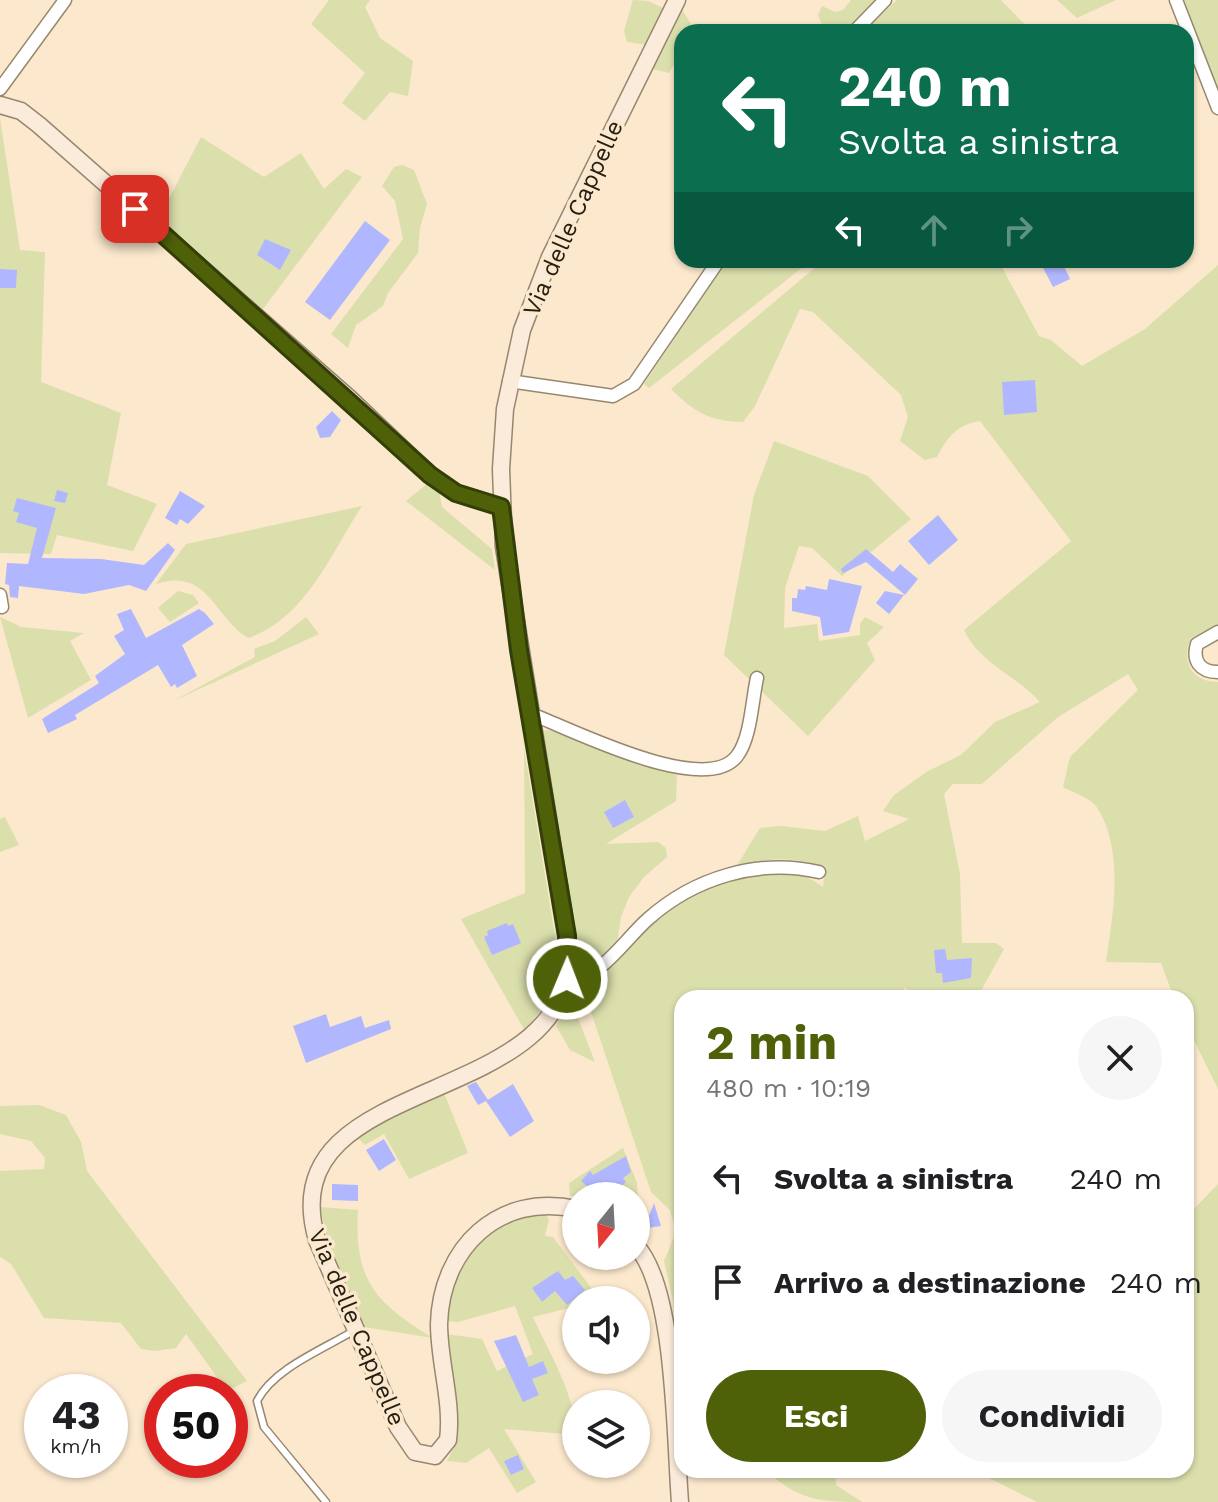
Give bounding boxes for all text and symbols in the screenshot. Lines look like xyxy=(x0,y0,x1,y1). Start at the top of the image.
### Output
text: 240 m xyxy=(838,54,1012,120)
icon: left xyxy=(706,56,810,160)
street label: Via delle Cappelle xyxy=(517,116,629,320)
text: Svolta a sinistra xyxy=(838,121,1119,163)
pin xyxy=(101,175,169,243)
icon: arrive xyxy=(113,187,157,231)
icon: left xyxy=(828,208,872,252)
icon: ahead xyxy=(912,208,956,252)
icon: right xyxy=(996,208,1040,252)
position arrow xyxy=(525,937,609,1021)
text: 2 min xyxy=(706,1014,837,1071)
button: close xyxy=(1078,1016,1162,1100)
text: 480 m · 10:19 xyxy=(706,1073,871,1103)
icon: left xyxy=(706,1156,750,1200)
text: Svolta a sinistra xyxy=(774,1161,1013,1196)
text: 240 m xyxy=(1070,1161,1162,1196)
north arrow xyxy=(562,1182,650,1270)
map controls xyxy=(562,1182,650,1478)
street label: Via delle Cappelle xyxy=(303,1224,411,1430)
icon: arrive xyxy=(706,1260,750,1304)
text: Arrivo a destinazione xyxy=(774,1265,1086,1300)
text: 240 m xyxy=(1110,1265,1202,1300)
button: sound xyxy=(562,1286,650,1374)
button: Esci xyxy=(706,1370,926,1462)
button: Condividi xyxy=(942,1370,1162,1462)
speed limit sign: 50 xyxy=(144,1374,248,1478)
button: layers xyxy=(562,1390,650,1478)
text: 43 xyxy=(51,1392,101,1439)
text: km/h xyxy=(50,1434,102,1458)

